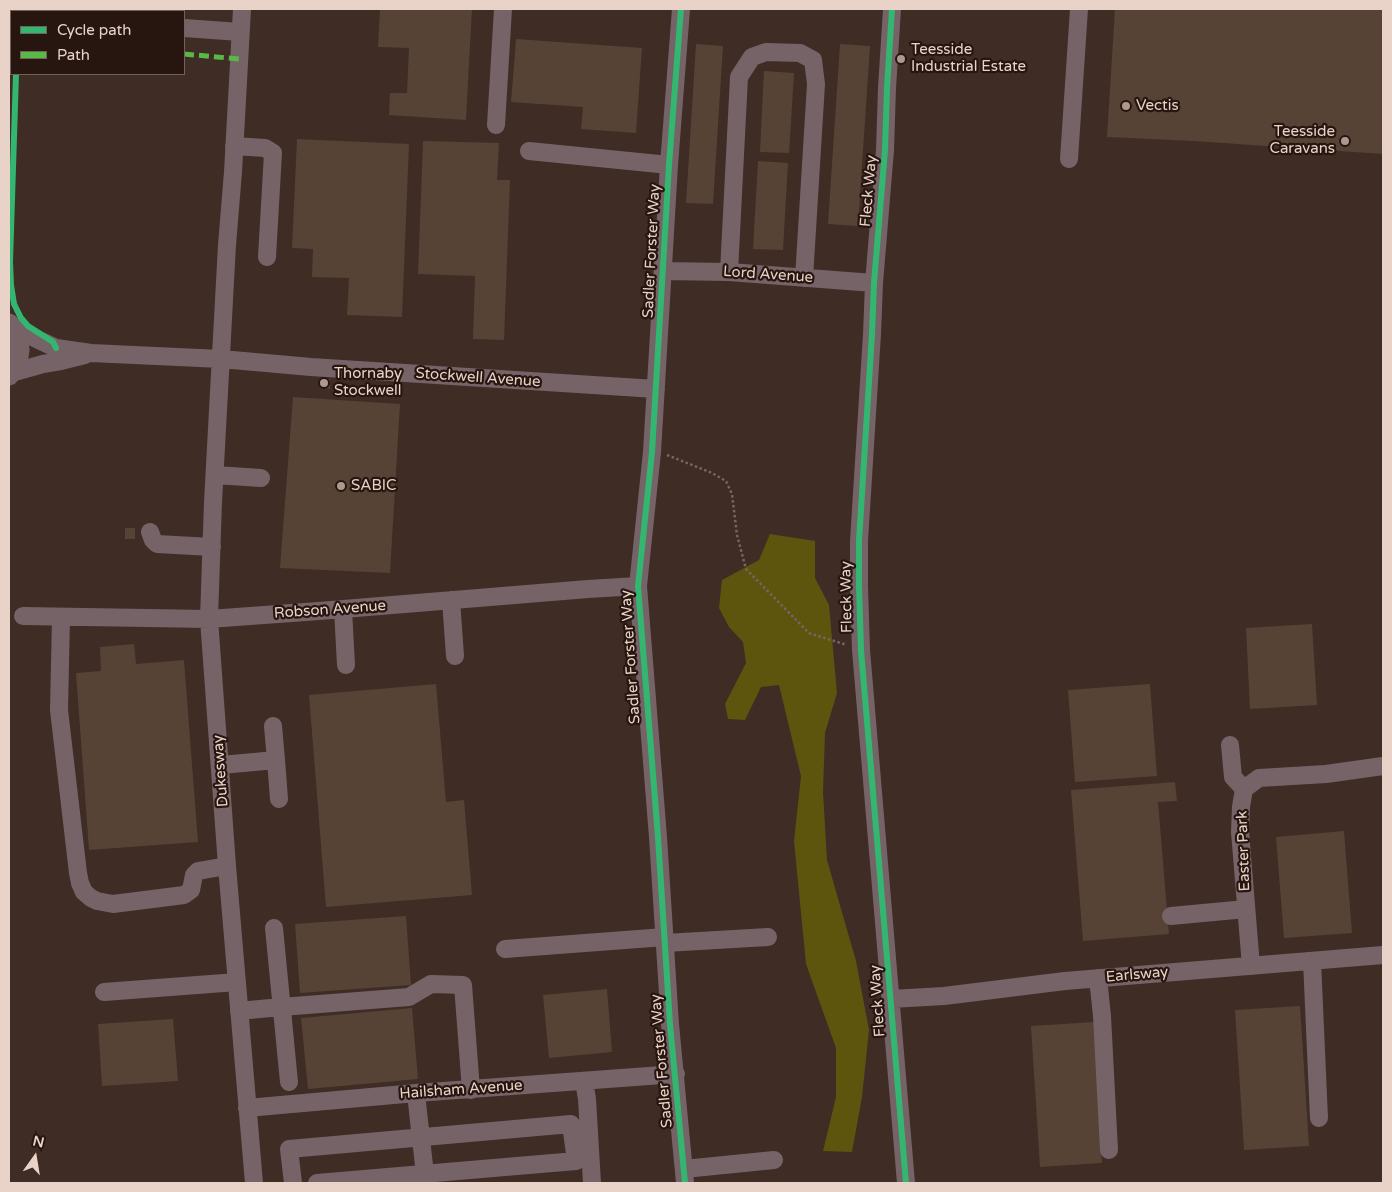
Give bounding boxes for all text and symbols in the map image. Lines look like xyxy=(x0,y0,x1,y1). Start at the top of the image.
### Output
legend xyxy=(10,10,185,75)
text: Cycle path xyxy=(57,21,131,39)
place label: Teesside Industrial Estate xyxy=(911,41,1026,76)
text: Path xyxy=(57,46,90,64)
marker: Teesside Industrial Estate xyxy=(895,53,907,65)
place label: Vectis xyxy=(1136,97,1179,115)
marker: Vectis xyxy=(1120,100,1132,112)
place label: Teesside Caravans xyxy=(1269,123,1335,158)
marker: Teesside Caravans xyxy=(1339,135,1351,147)
street label: Fleck Way xyxy=(857,154,881,228)
street label: Sadler Forster Way xyxy=(640,184,664,318)
street label: Lord Avenue xyxy=(722,263,814,287)
place label: Thornaby Stockwell xyxy=(334,365,402,400)
street label: Stockwell Avenue xyxy=(415,365,541,391)
marker: Thornaby Stockwell xyxy=(318,377,330,389)
place label: SABIC xyxy=(351,477,397,495)
marker: SABIC xyxy=(335,480,347,492)
street label: Fleck Way xyxy=(837,561,857,633)
street label: Sadler Forster Way xyxy=(617,589,645,725)
street label: Robson Avenue xyxy=(273,597,387,623)
street label: Dukesway xyxy=(210,734,232,808)
street label: Easter Park xyxy=(1234,810,1254,892)
street label: Earlsway xyxy=(1105,963,1169,987)
street label: Fleck Way xyxy=(867,964,889,1038)
street label: Sadler Forster Way xyxy=(647,993,677,1129)
street label: Hailsham Avenue xyxy=(399,1077,523,1103)
north arrow xyxy=(10,1132,60,1182)
text: N xyxy=(31,1132,46,1151)

